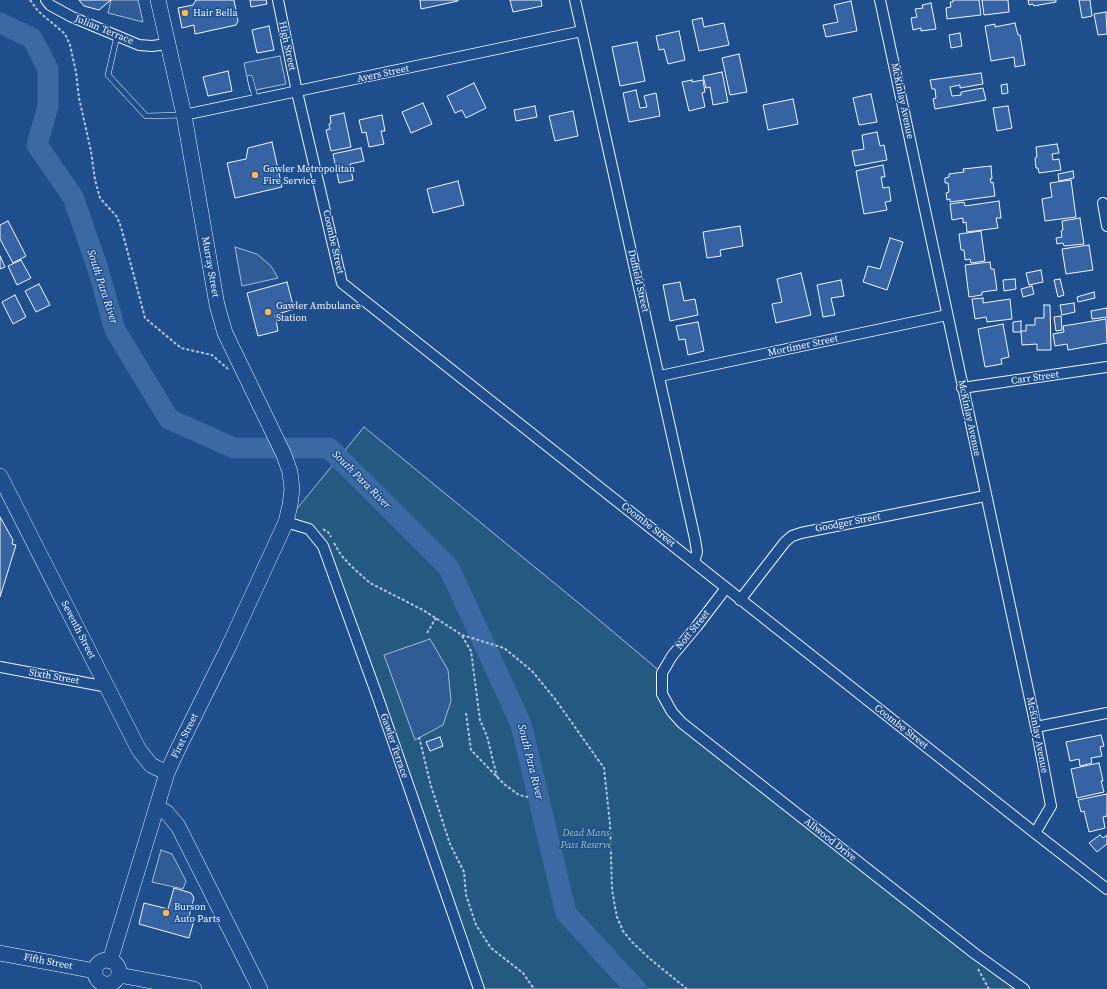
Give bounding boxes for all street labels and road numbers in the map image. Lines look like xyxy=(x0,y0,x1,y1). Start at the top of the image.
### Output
street label: Julian Terrace xyxy=(73,13,135,47)
street label: High Street xyxy=(276,20,298,72)
street label: McKinlay Avenue xyxy=(888,62,916,140)
street label: Ayers Street xyxy=(356,63,410,85)
street label: Coombe Street xyxy=(320,209,346,275)
street label: Murray Street xyxy=(199,236,221,298)
street label: Duffield Street xyxy=(625,249,651,313)
street label: Mortimer Street xyxy=(767,333,839,359)
street label: Carr Street xyxy=(1010,369,1060,387)
street label: McKinlay Avenue xyxy=(955,379,983,457)
street label: Coombe Street xyxy=(619,500,677,550)
street label: Goodger Street xyxy=(814,511,882,535)
street label: Seventh Street xyxy=(58,599,98,661)
street label: Nott Street xyxy=(673,608,713,652)
street label: Sixth Street xyxy=(28,667,80,687)
street label: McKinlay Avenue xyxy=(1024,696,1050,774)
street label: Coombe Street xyxy=(872,702,930,752)
street label: First Street xyxy=(169,712,201,760)
street label: Gawler Terrace xyxy=(377,712,411,780)
street label: Allwood Drive xyxy=(801,816,859,864)
street label: Fifth Street xyxy=(23,951,73,973)

